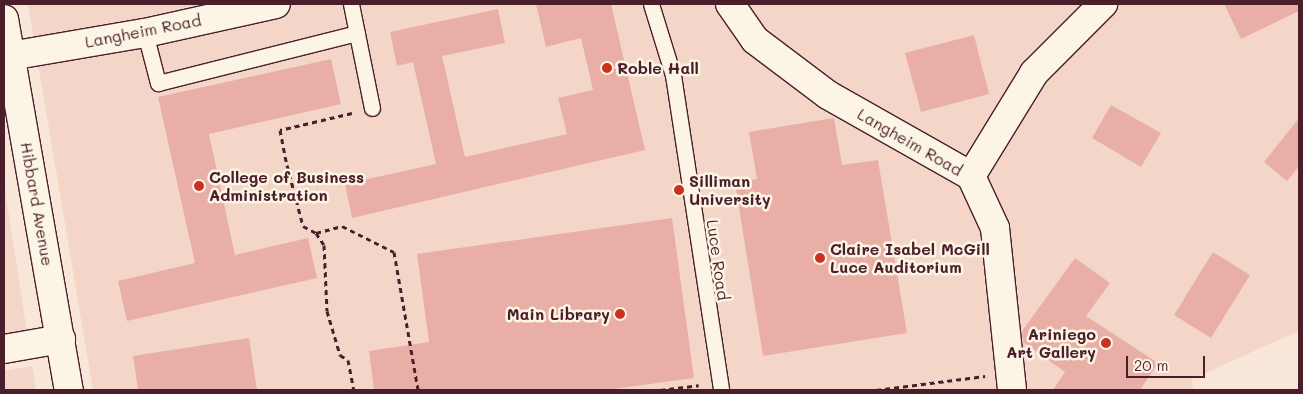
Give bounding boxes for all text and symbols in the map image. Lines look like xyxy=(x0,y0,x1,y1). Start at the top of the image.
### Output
street label: Langheim Road xyxy=(83,10,203,52)
place label: Roble Hall xyxy=(617,58,699,78)
marker: Roble Hall xyxy=(601,62,613,74)
street label: Langheim Road xyxy=(854,104,966,180)
street label: Hibbard Avenue xyxy=(17,141,57,267)
place label: College of Business Administration xyxy=(209,167,364,205)
place label: Silliman University xyxy=(689,171,771,209)
marker: College of Business Administration xyxy=(193,180,205,192)
marker: Silliman University xyxy=(673,184,685,196)
street label: Luce Road xyxy=(703,218,733,302)
place label: Claire Isabel McGill Luce Auditorium xyxy=(830,239,990,277)
marker: Claire Isabel McGill Luce Auditorium xyxy=(814,252,826,264)
place label: Main Library xyxy=(507,304,610,324)
marker: Main Library xyxy=(614,308,626,320)
place label: Ariniego Art Gallery xyxy=(1006,324,1096,362)
marker: Ariniego Art Gallery xyxy=(1100,337,1112,349)
scale bar xyxy=(1128,346,1207,378)
text: 20 m xyxy=(1134,355,1168,375)

